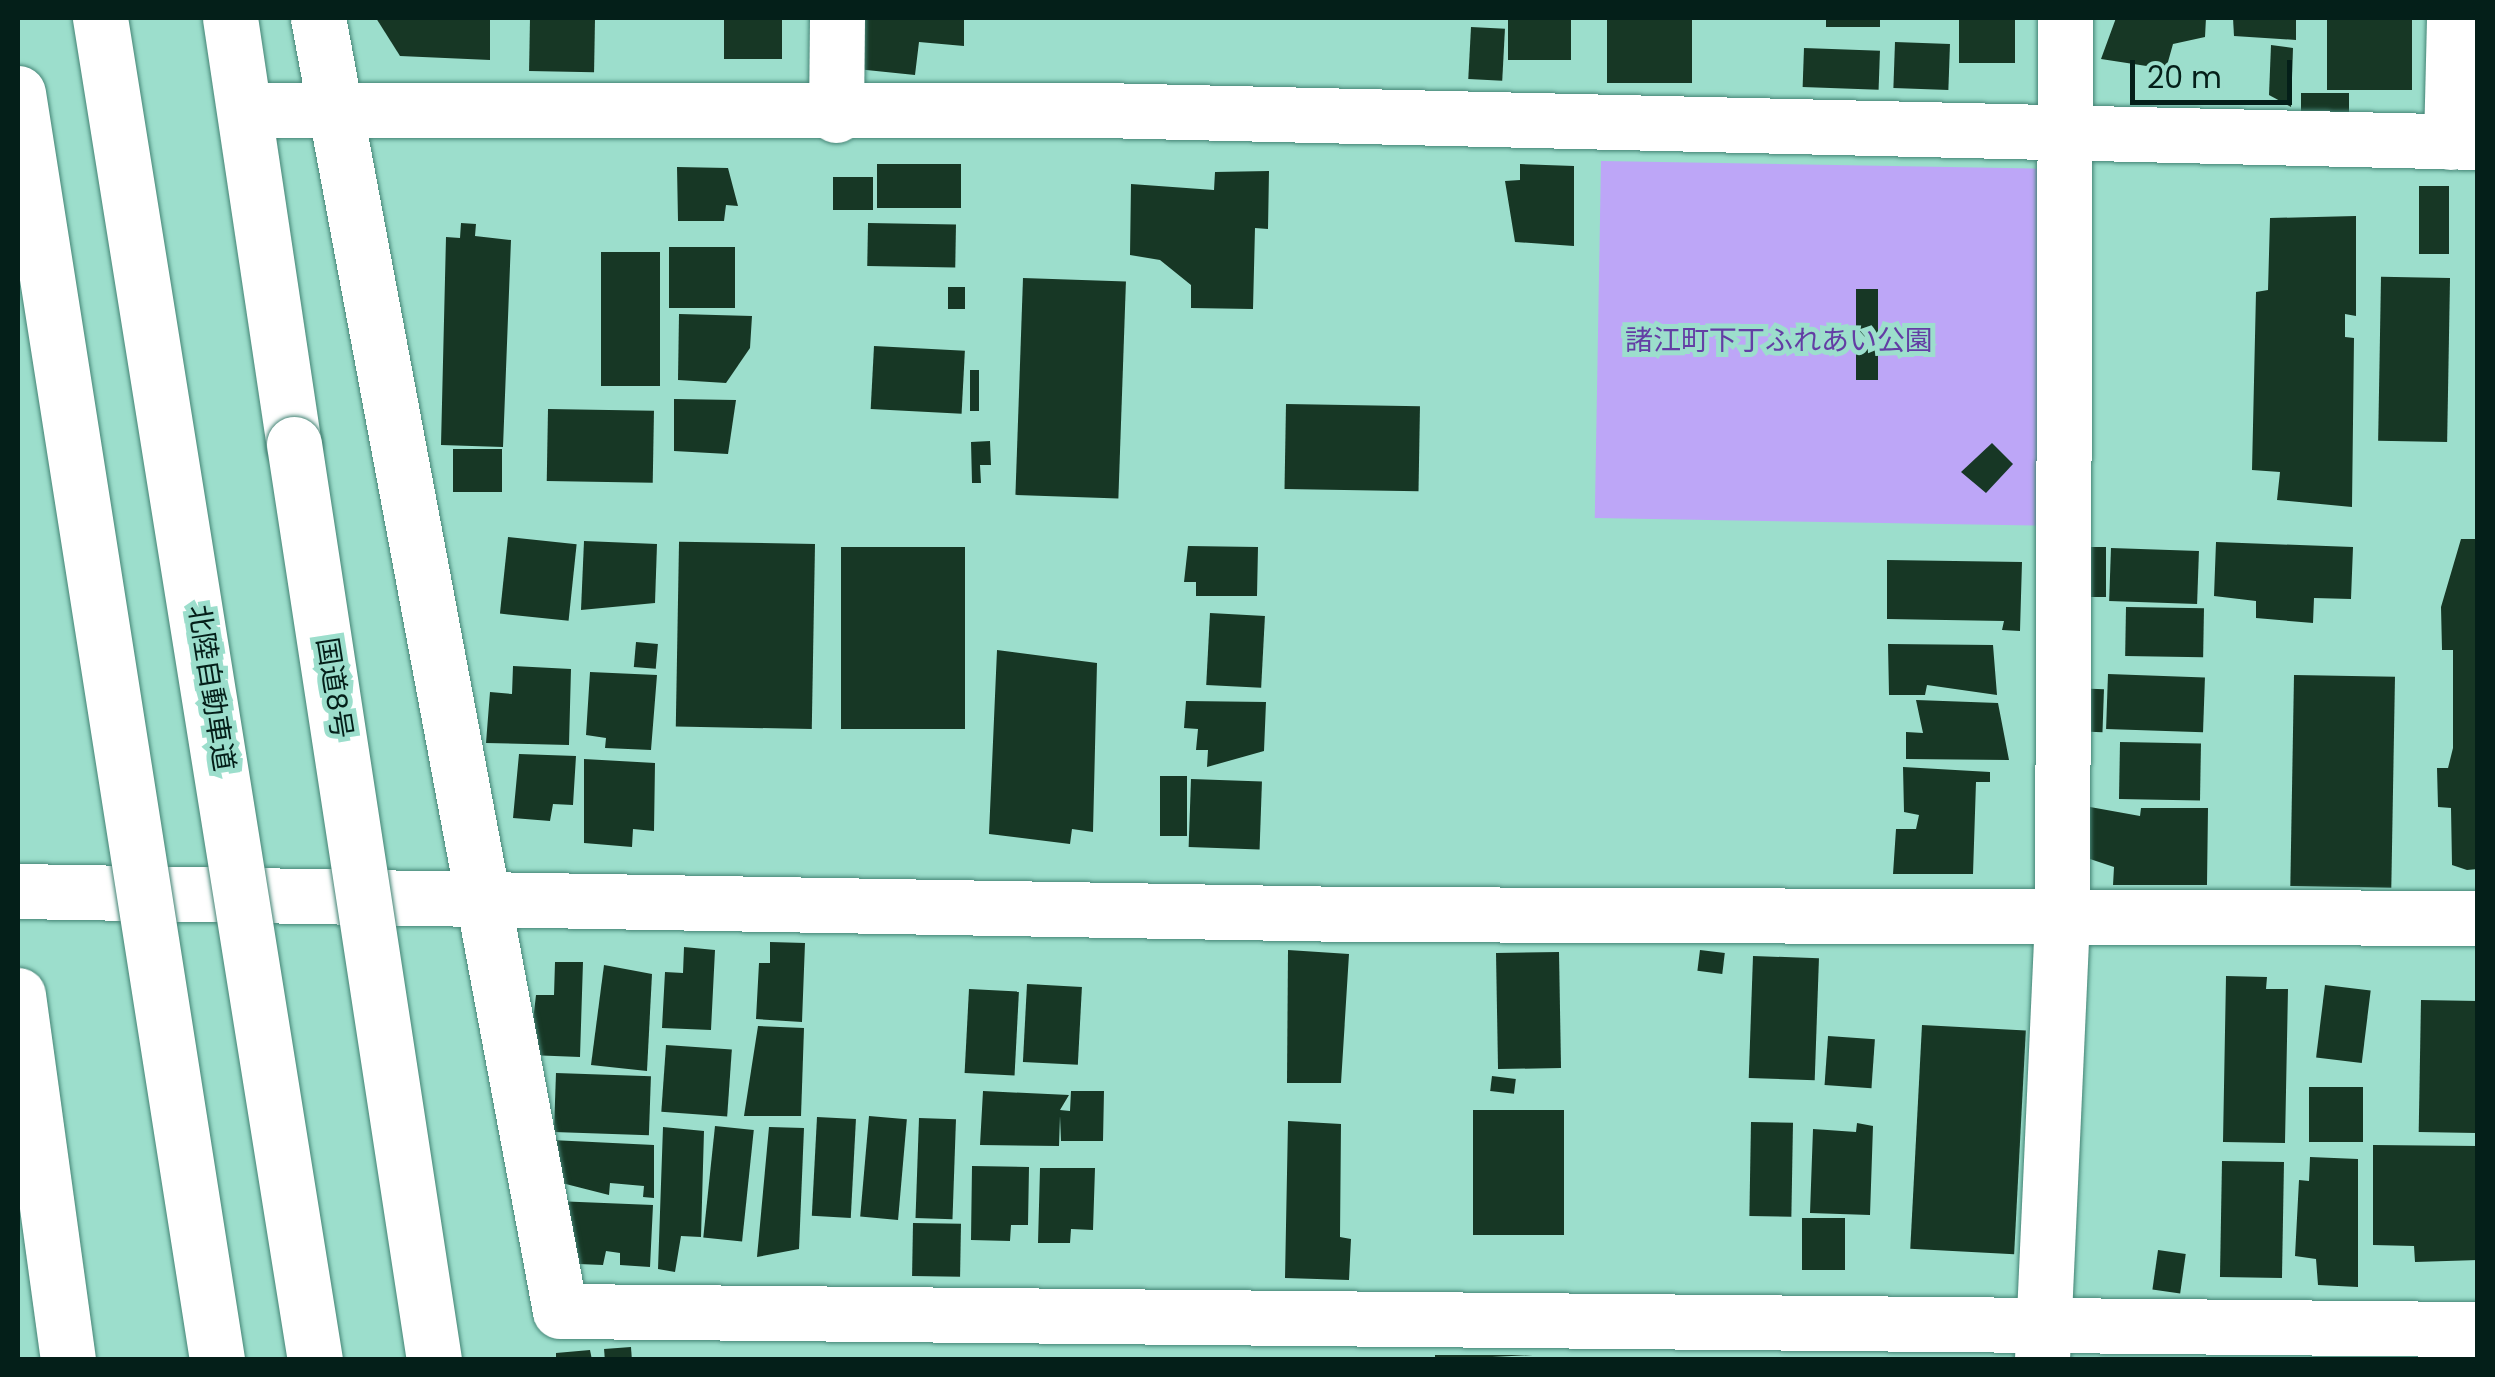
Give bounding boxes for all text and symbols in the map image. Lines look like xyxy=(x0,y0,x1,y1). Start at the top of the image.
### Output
scale bar xyxy=(2135,40,2298,102)
text: 20 m xyxy=(2147,56,2222,99)
park label: 諸江町下丁ふれあい公園 xyxy=(1625,324,1933,358)
street label: 北陸自動車道 xyxy=(181,602,241,774)
street label: 国道8号 xyxy=(309,635,359,741)

